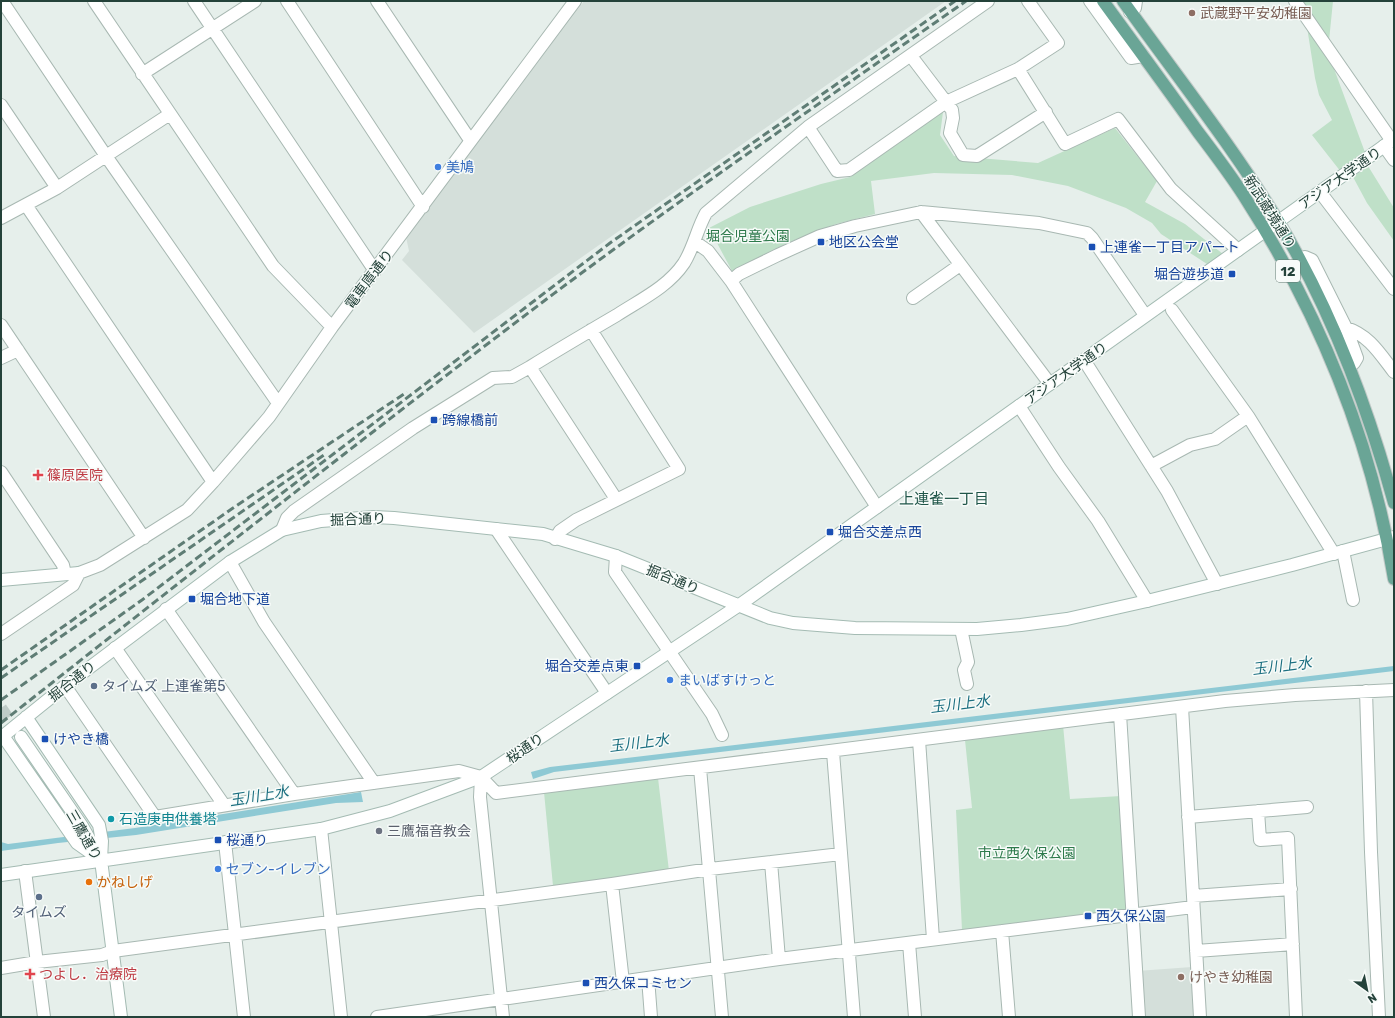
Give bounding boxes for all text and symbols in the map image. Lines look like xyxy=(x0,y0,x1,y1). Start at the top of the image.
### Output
place label: 武蔵野平安幼稚園 xyxy=(1200,5,1312,22)
marker: 武蔵野平安幼稚園 xyxy=(1187,8,1197,18)
street label: アジア大学通り xyxy=(1295,143,1385,213)
place label: 美鳩 xyxy=(446,159,474,176)
marker: 美鳩 xyxy=(433,162,443,172)
street label: 新武蔵境通り xyxy=(1240,172,1299,252)
park label: 堀合児童公園 xyxy=(706,228,790,245)
place label: 地区公会堂 xyxy=(829,234,899,251)
marker: 地区公会堂 xyxy=(816,237,826,247)
place label: 上連雀一丁目アパート xyxy=(1100,239,1240,256)
marker: 上連雀一丁目アパート xyxy=(1087,242,1097,252)
street label: 電車庫通り xyxy=(342,246,397,312)
road number: 12 xyxy=(1276,260,1300,282)
place label: 堀合遊歩道 xyxy=(1154,266,1224,283)
marker: 堀合遊歩道 xyxy=(1227,269,1237,279)
street label: アジア大学通り xyxy=(1021,338,1111,408)
place label: 跨線橋前 xyxy=(442,412,498,429)
marker: 跨線橋前 xyxy=(429,415,439,425)
place label: 篠原医院 xyxy=(47,467,103,484)
marker: 篠原医院 xyxy=(32,469,44,481)
district label: 上連雀一丁目 xyxy=(899,490,989,508)
street label: 掘合通り xyxy=(330,510,386,529)
place label: 堀合交差点西 xyxy=(838,524,922,541)
marker: 堀合交差点西 xyxy=(825,527,835,537)
street label: 掘合通り xyxy=(644,561,702,598)
place label: 堀合地下道 xyxy=(200,591,270,608)
marker: 堀合地下道 xyxy=(187,594,197,604)
water label: 玉川上水 xyxy=(1251,653,1315,679)
street label: 掘合通り xyxy=(45,657,100,705)
place label: 堀合交差点東 xyxy=(545,658,629,675)
marker: 堀合交差点東 xyxy=(632,661,642,671)
place label: まいばすけっと xyxy=(678,672,776,689)
marker: まいばすけっと xyxy=(665,675,675,685)
place label: タイムズ 上連雀第5 xyxy=(102,678,225,695)
marker: タイムズ 上連雀第5 xyxy=(89,681,99,691)
water label: 玉川上水 xyxy=(929,691,993,717)
street label: 桜通り xyxy=(503,730,547,767)
water label: 玉川上水 xyxy=(608,730,672,756)
place label: けやき橋 xyxy=(53,731,109,748)
marker: けやき橋 xyxy=(40,734,50,744)
water label: 玉川上水 xyxy=(228,782,292,810)
street label: 三鷹通り xyxy=(62,807,105,864)
place label: 石造庚申供養塔 xyxy=(119,811,217,828)
marker: 石造庚申供養塔 xyxy=(106,814,116,824)
place label: 三鷹福音教会 xyxy=(387,823,471,840)
marker: 三鷹福音教会 xyxy=(374,826,384,836)
place label: 桜通り xyxy=(226,832,268,849)
marker: 桜通り xyxy=(213,835,223,845)
park label: 市立西久保公園 xyxy=(978,845,1076,862)
place label: セブン-イレブン xyxy=(226,861,331,878)
marker: セブン-イレブン xyxy=(213,864,223,874)
place label: かねしげ xyxy=(97,874,153,891)
marker: かねしげ xyxy=(84,877,94,887)
marker: タイムズ xyxy=(34,892,44,902)
place label: タイムズ xyxy=(11,904,67,921)
place label: 西久保公園 xyxy=(1096,908,1166,925)
marker: 西久保公園 xyxy=(1083,911,1093,921)
place label: つよし．治療院 xyxy=(39,966,137,983)
marker: つよし．治療院 xyxy=(24,968,36,980)
place label: けやき幼稚園 xyxy=(1189,969,1273,986)
north arrow xyxy=(1347,970,1387,1010)
marker: けやき幼稚園 xyxy=(1176,972,1186,982)
place label: 西久保コミセン xyxy=(594,975,692,992)
marker: 西久保コミセン xyxy=(581,978,591,988)
text: N xyxy=(1365,990,1379,1006)

